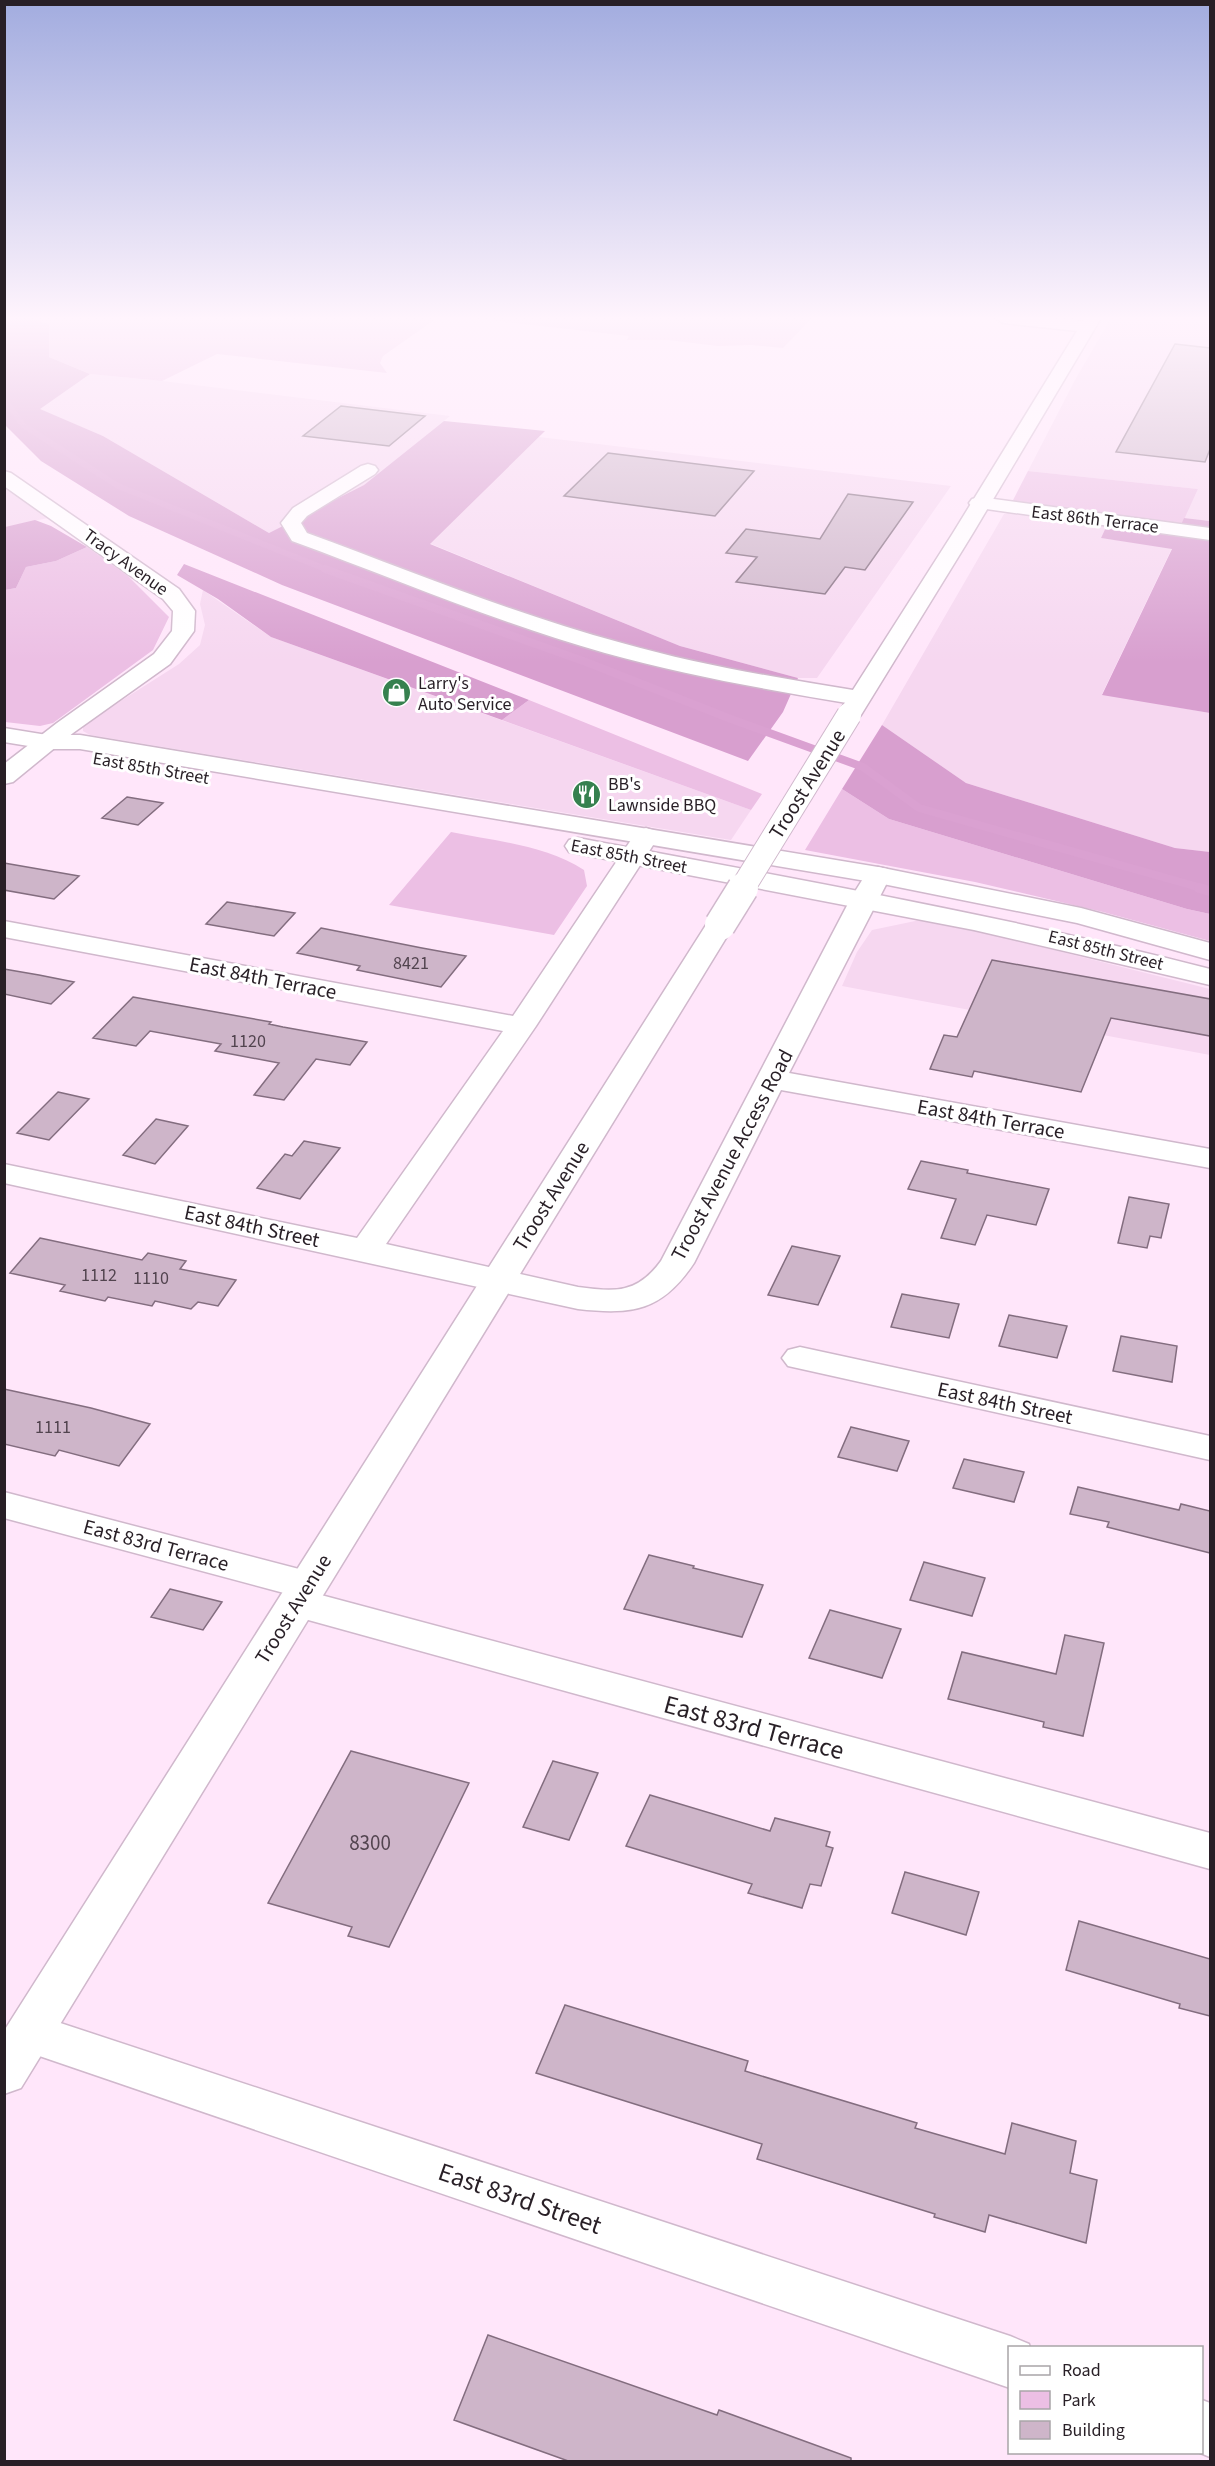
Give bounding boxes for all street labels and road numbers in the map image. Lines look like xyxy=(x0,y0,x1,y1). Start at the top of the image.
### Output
street label: East 86th Terrace xyxy=(1030,499,1160,540)
street label: Tracy Avenue xyxy=(78,523,173,602)
street label: Troost Avenue xyxy=(761,723,853,845)
street label: East 85th Street xyxy=(91,746,211,791)
street label: East 85th Street xyxy=(569,833,689,880)
street label: East 85th Street xyxy=(1046,924,1166,977)
street label: East 84th Terrace xyxy=(187,949,339,1007)
street label: Troost Avenue Access Road xyxy=(663,1044,801,1266)
street label: East 84th Terrace xyxy=(915,1091,1067,1147)
street label: Troost Avenue xyxy=(505,1135,597,1257)
street label: East 84th Street xyxy=(182,1197,322,1255)
street label: East 84th Street xyxy=(935,1374,1075,1432)
street label: East 83rd Terrace xyxy=(80,1511,232,1579)
street label: Troost Avenue xyxy=(247,1548,339,1670)
street label: East 83rd Terrace xyxy=(660,1686,848,1769)
street label: East 83rd Street xyxy=(433,2153,607,2244)

